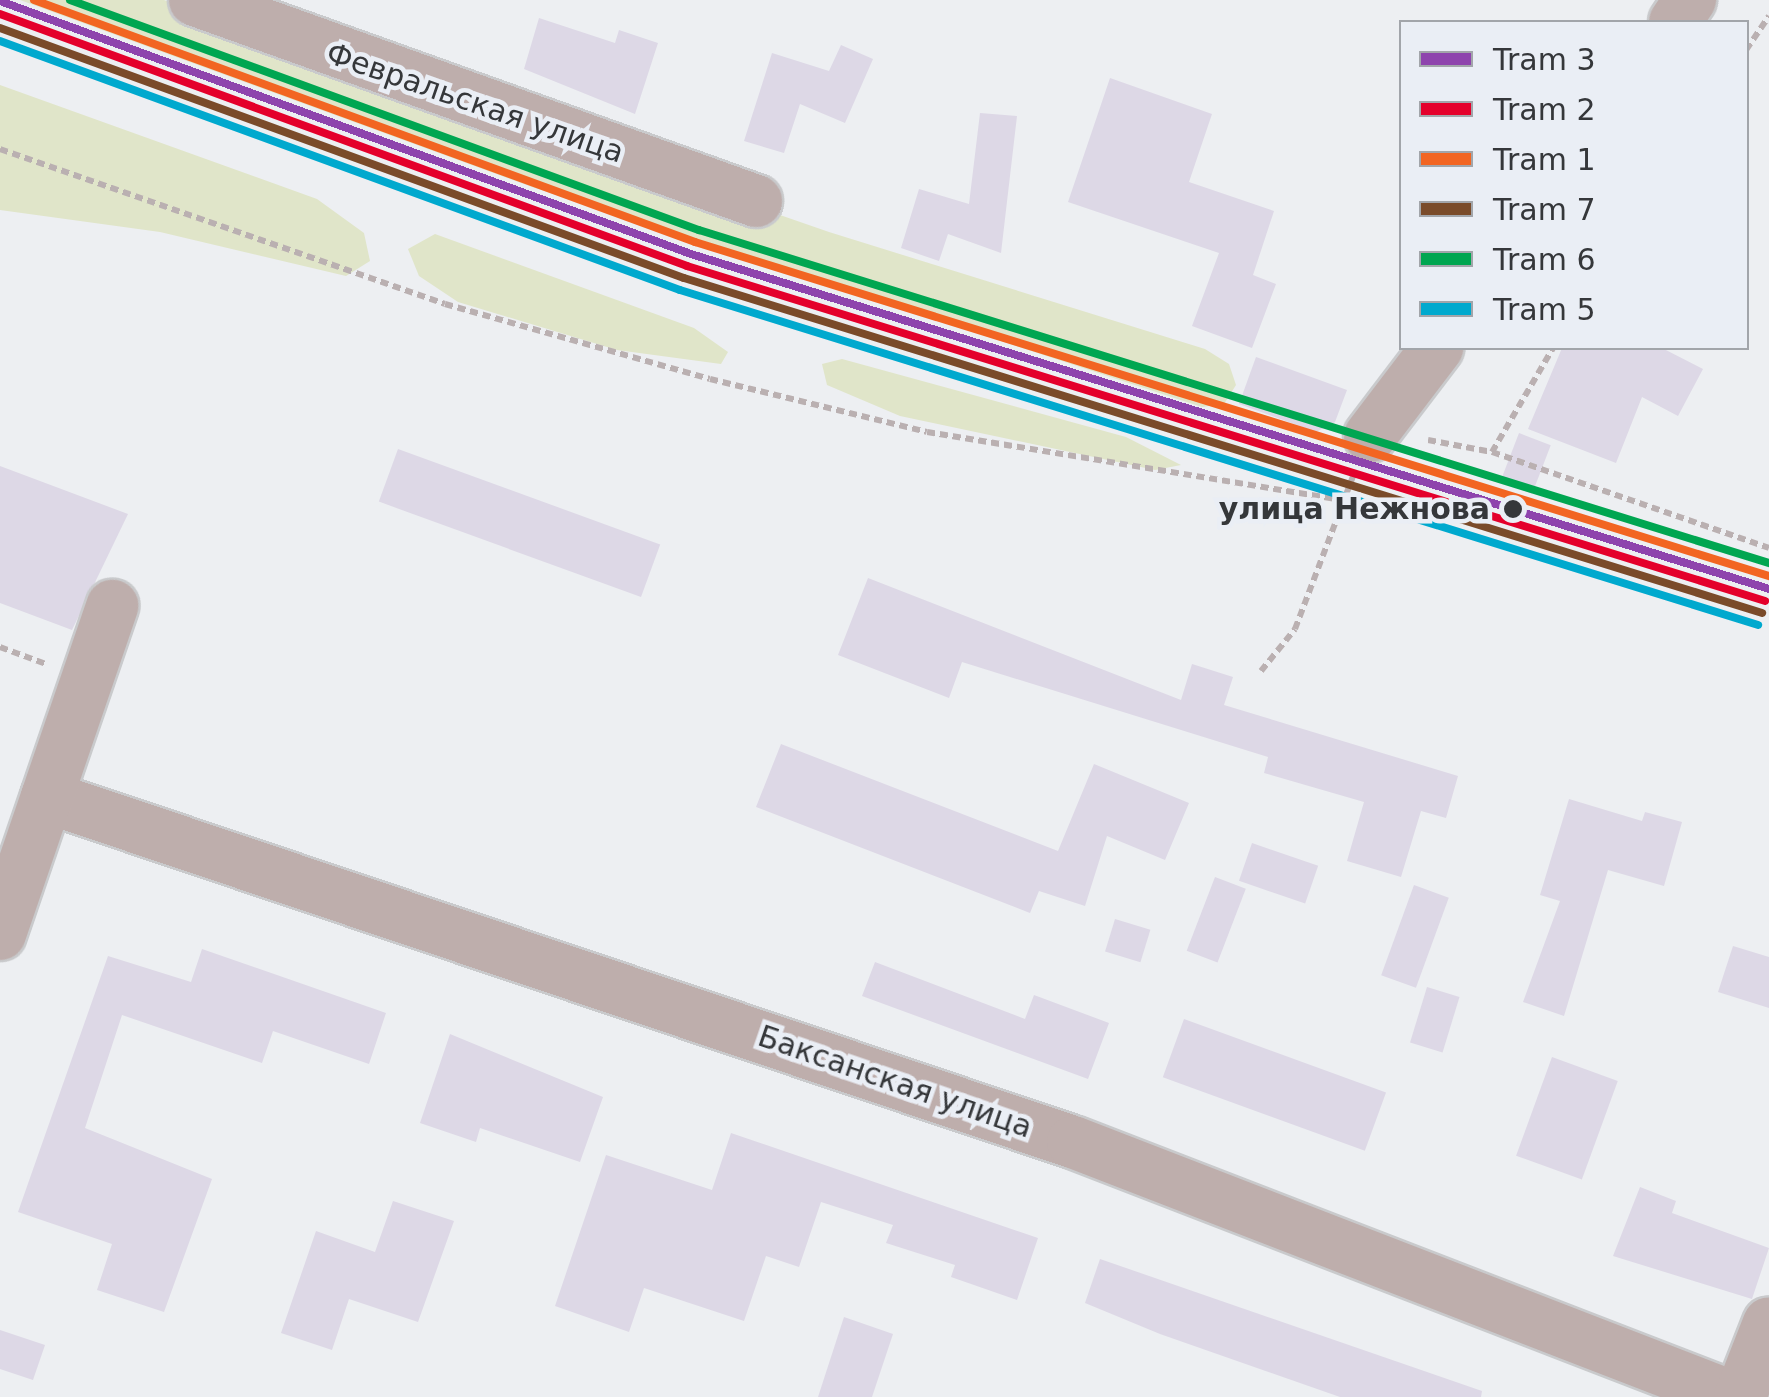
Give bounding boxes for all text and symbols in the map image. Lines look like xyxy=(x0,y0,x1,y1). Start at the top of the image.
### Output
legend xyxy=(1399,20,1749,350)
street label: Февральская улица xyxy=(322,35,628,171)
text: Tram 3 xyxy=(1493,42,1595,77)
text: Tram 2 xyxy=(1493,92,1595,127)
text: Tram 1 xyxy=(1493,142,1595,177)
text: Tram 7 xyxy=(1493,192,1595,227)
text: Tram 6 xyxy=(1493,242,1595,277)
text: Tram 5 xyxy=(1493,292,1595,327)
place label: улица Нежнова xyxy=(1219,491,1490,527)
marker: улица Нежнова xyxy=(1500,496,1526,522)
street label: Баксанская улица xyxy=(753,1018,1037,1146)

